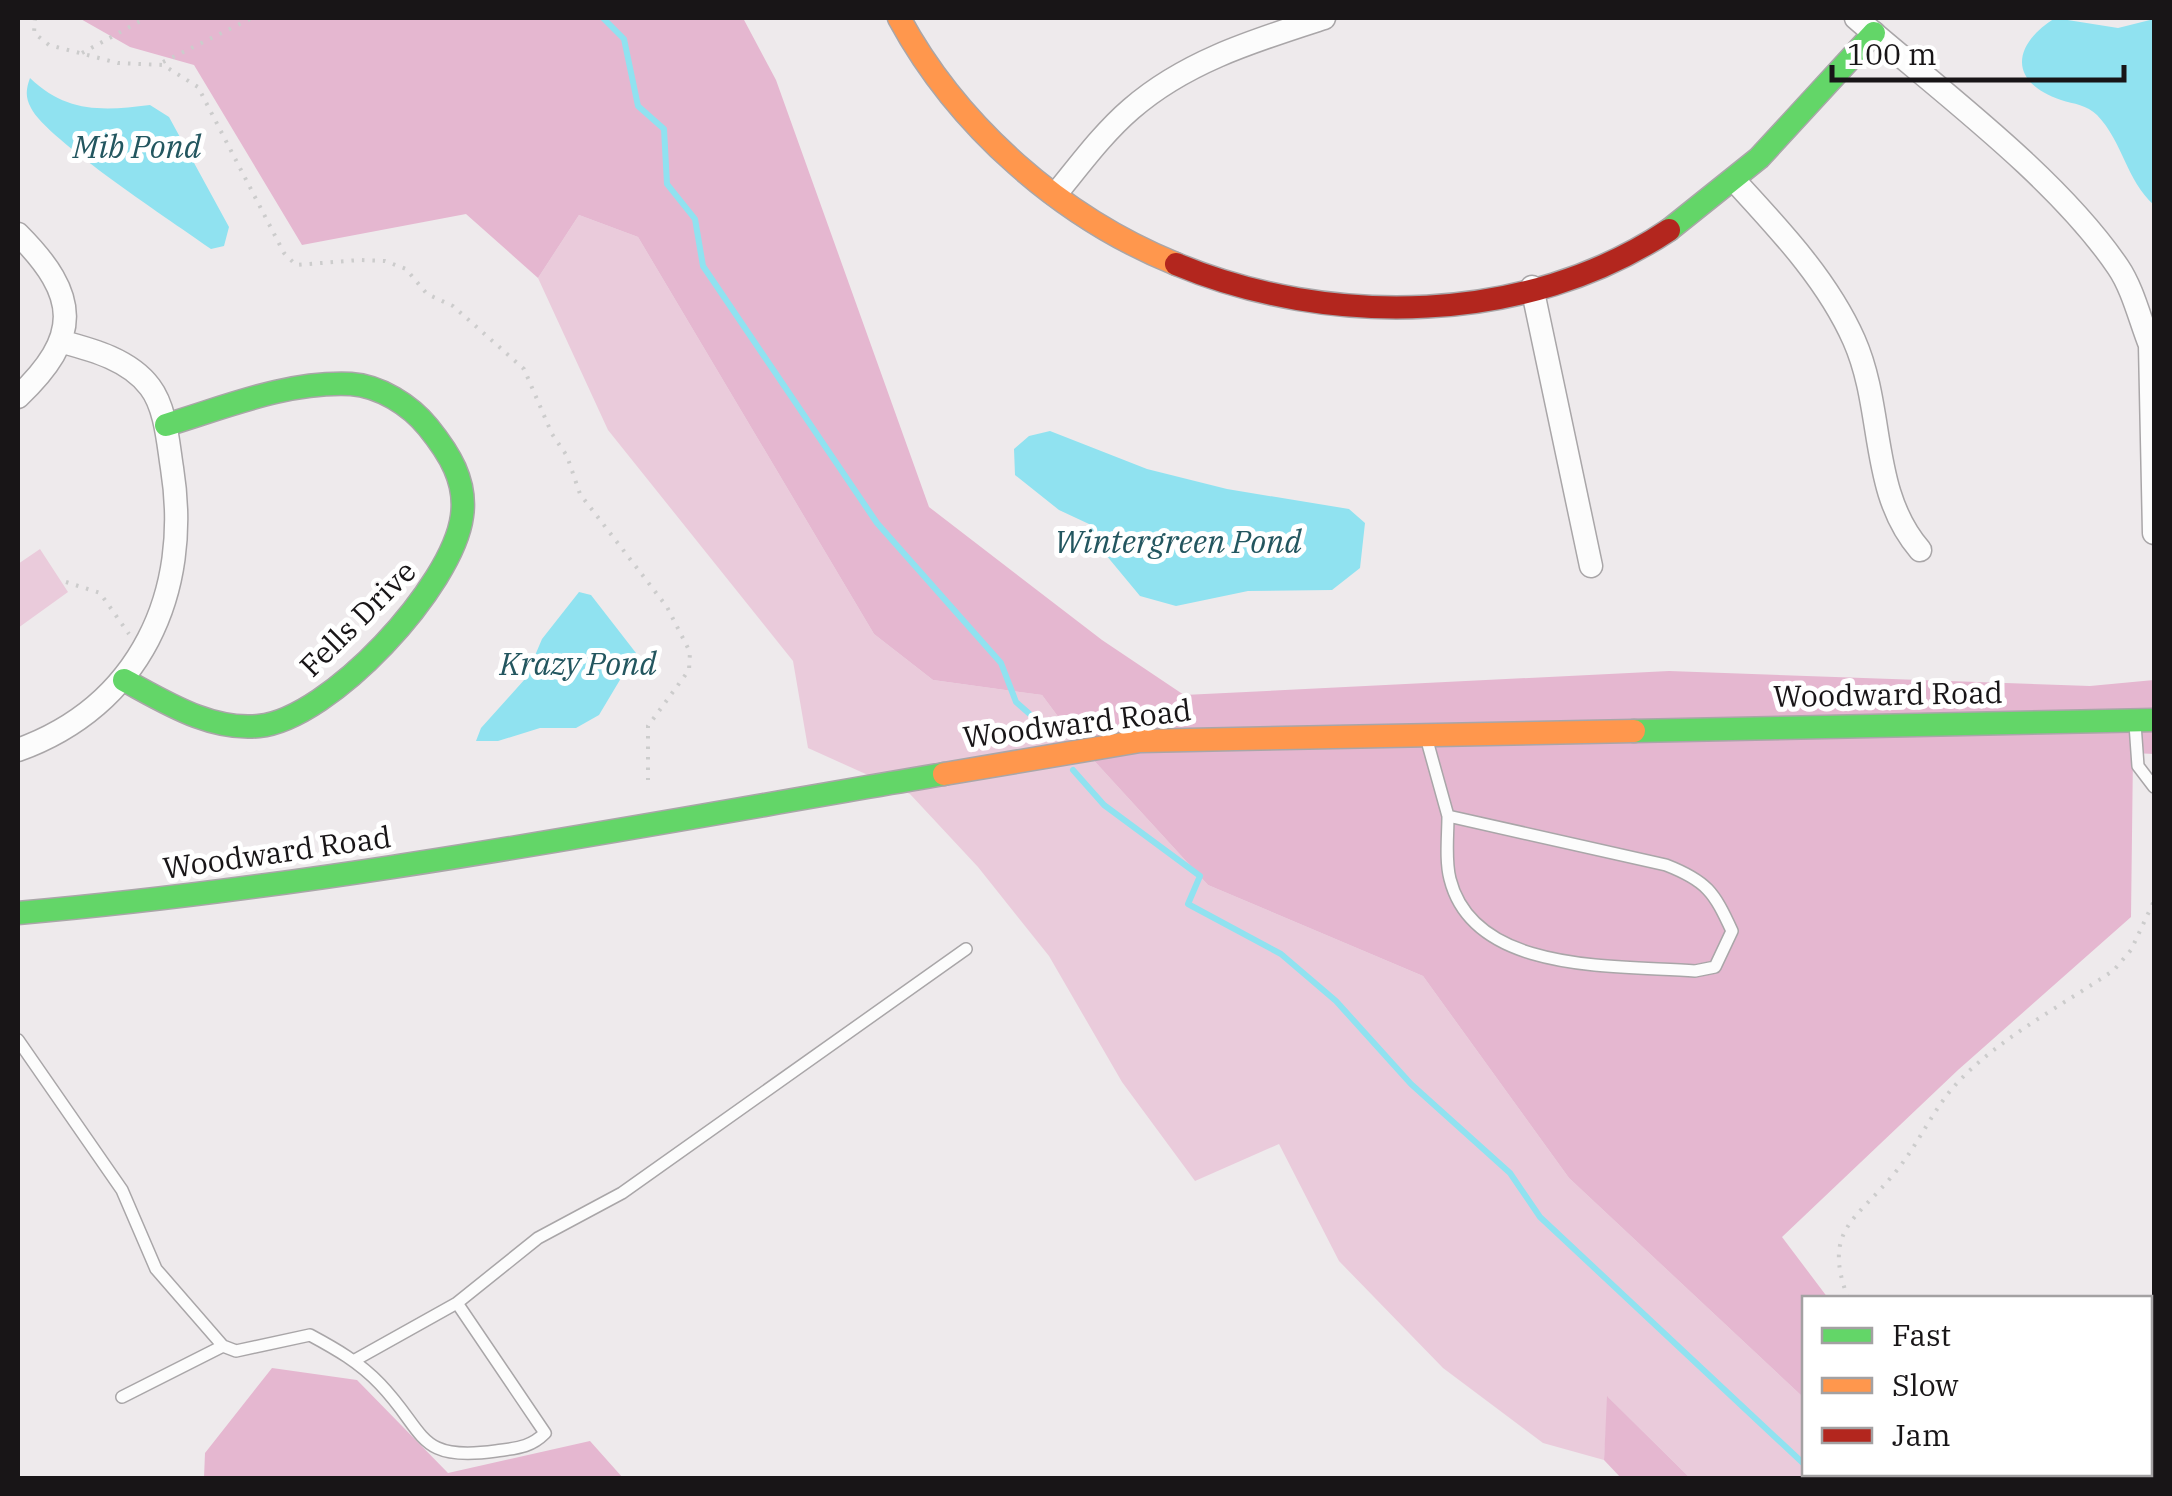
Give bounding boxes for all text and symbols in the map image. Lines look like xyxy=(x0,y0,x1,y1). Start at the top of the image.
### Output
scale bar xyxy=(1832,20,2124,82)
text: 100 m xyxy=(1847,34,1937,73)
water label: Mib Pond xyxy=(72,125,202,167)
water label: Wintergreen Pond xyxy=(1054,520,1302,562)
street label: Fells Drive xyxy=(290,551,423,684)
water label: Krazy Pond xyxy=(498,642,657,684)
street label: Woodward Road xyxy=(1773,672,2003,715)
street label: Woodward Road xyxy=(960,689,1193,756)
street label: Woodward Road xyxy=(160,816,393,887)
legend xyxy=(1802,1296,2152,1476)
text: Fast xyxy=(1892,1315,1951,1354)
text: Slow xyxy=(1892,1365,1959,1404)
text: Jam xyxy=(1892,1415,1951,1454)

